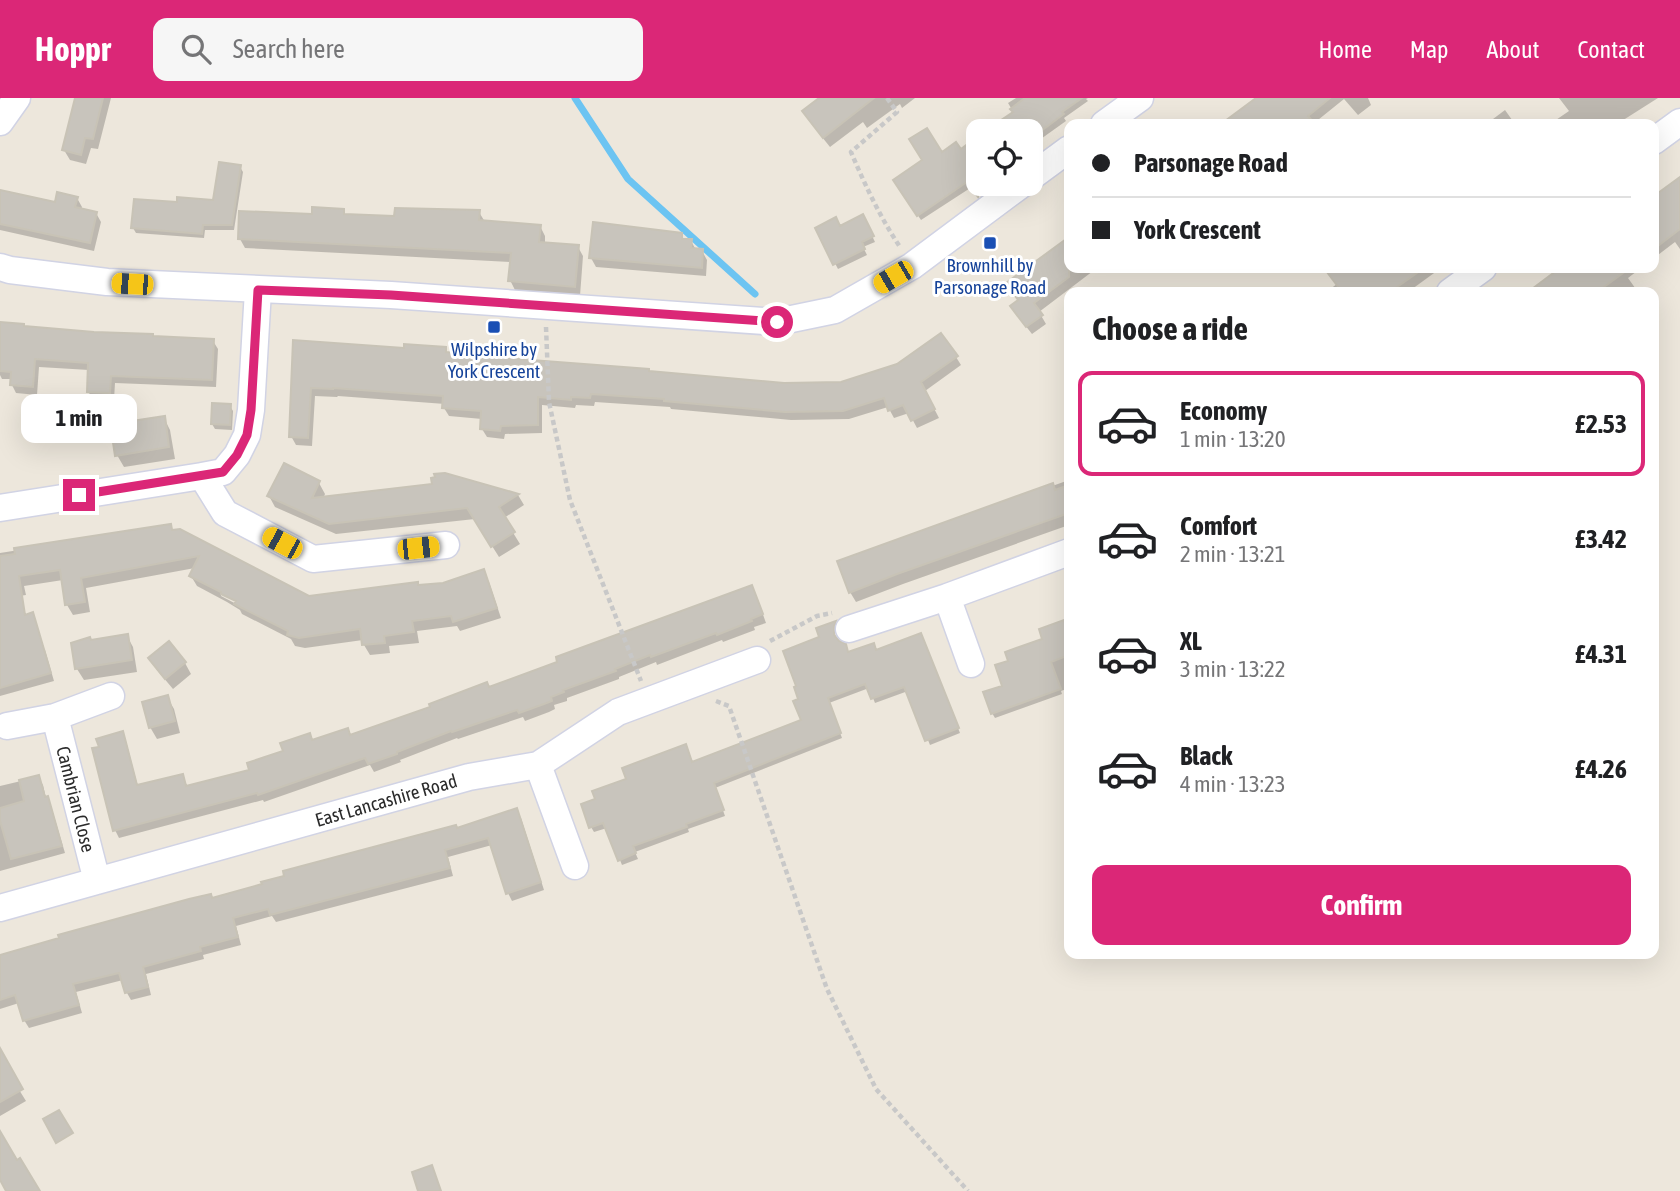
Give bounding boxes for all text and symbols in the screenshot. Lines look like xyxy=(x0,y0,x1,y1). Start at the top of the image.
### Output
search box xyxy=(153,18,643,81)
text: Hoppr xyxy=(35,30,111,68)
icon: search xyxy=(177,30,215,68)
text: Search here xyxy=(233,34,345,64)
text: Home xyxy=(1318,36,1372,63)
text: Map xyxy=(1410,36,1448,63)
text: About xyxy=(1486,36,1539,63)
text: Contact xyxy=(1577,36,1645,63)
map controls xyxy=(966,119,1043,196)
button: locate xyxy=(966,119,1043,196)
text: Parsonage Road xyxy=(1134,148,1288,178)
text: York Crescent xyxy=(1134,215,1261,245)
marker: Brownhill by Parsonage Road xyxy=(982,235,998,251)
place label: Brownhill by Parsonage Road xyxy=(934,254,1046,298)
car xyxy=(870,257,917,297)
car xyxy=(111,272,154,296)
route start xyxy=(761,306,793,338)
text: Choose a ride xyxy=(1092,310,1248,347)
marker: Wilpshire by York Crescent xyxy=(486,319,502,335)
place label: Wilpshire by York Crescent xyxy=(448,338,540,382)
icon: car xyxy=(1096,392,1159,455)
callout: 1 min xyxy=(21,394,137,442)
text: Economy xyxy=(1180,396,1267,426)
text: 1 min xyxy=(56,405,102,431)
text: £2.53 xyxy=(1575,409,1627,439)
text: 1 min · 13:20 xyxy=(1180,426,1286,452)
route end xyxy=(63,479,95,511)
icon: car xyxy=(1096,507,1159,570)
text: Comfort xyxy=(1180,511,1257,541)
car xyxy=(259,524,306,562)
text: £3.42 xyxy=(1575,524,1627,554)
car xyxy=(397,535,440,561)
text: 2 min · 13:21 xyxy=(1180,541,1286,567)
icon: car xyxy=(1096,622,1159,685)
text: XL xyxy=(1180,626,1202,656)
text: £4.31 xyxy=(1575,639,1627,669)
text: 3 min · 13:22 xyxy=(1180,656,1286,682)
icon: car xyxy=(1096,737,1159,800)
text: Black xyxy=(1180,741,1232,771)
street label: Cambrian Close xyxy=(52,744,100,854)
text: £4.26 xyxy=(1575,754,1627,784)
street label: East Lancashire Road xyxy=(313,769,459,831)
text: 4 min · 13:23 xyxy=(1180,771,1286,797)
button: Confirm xyxy=(1092,865,1631,945)

